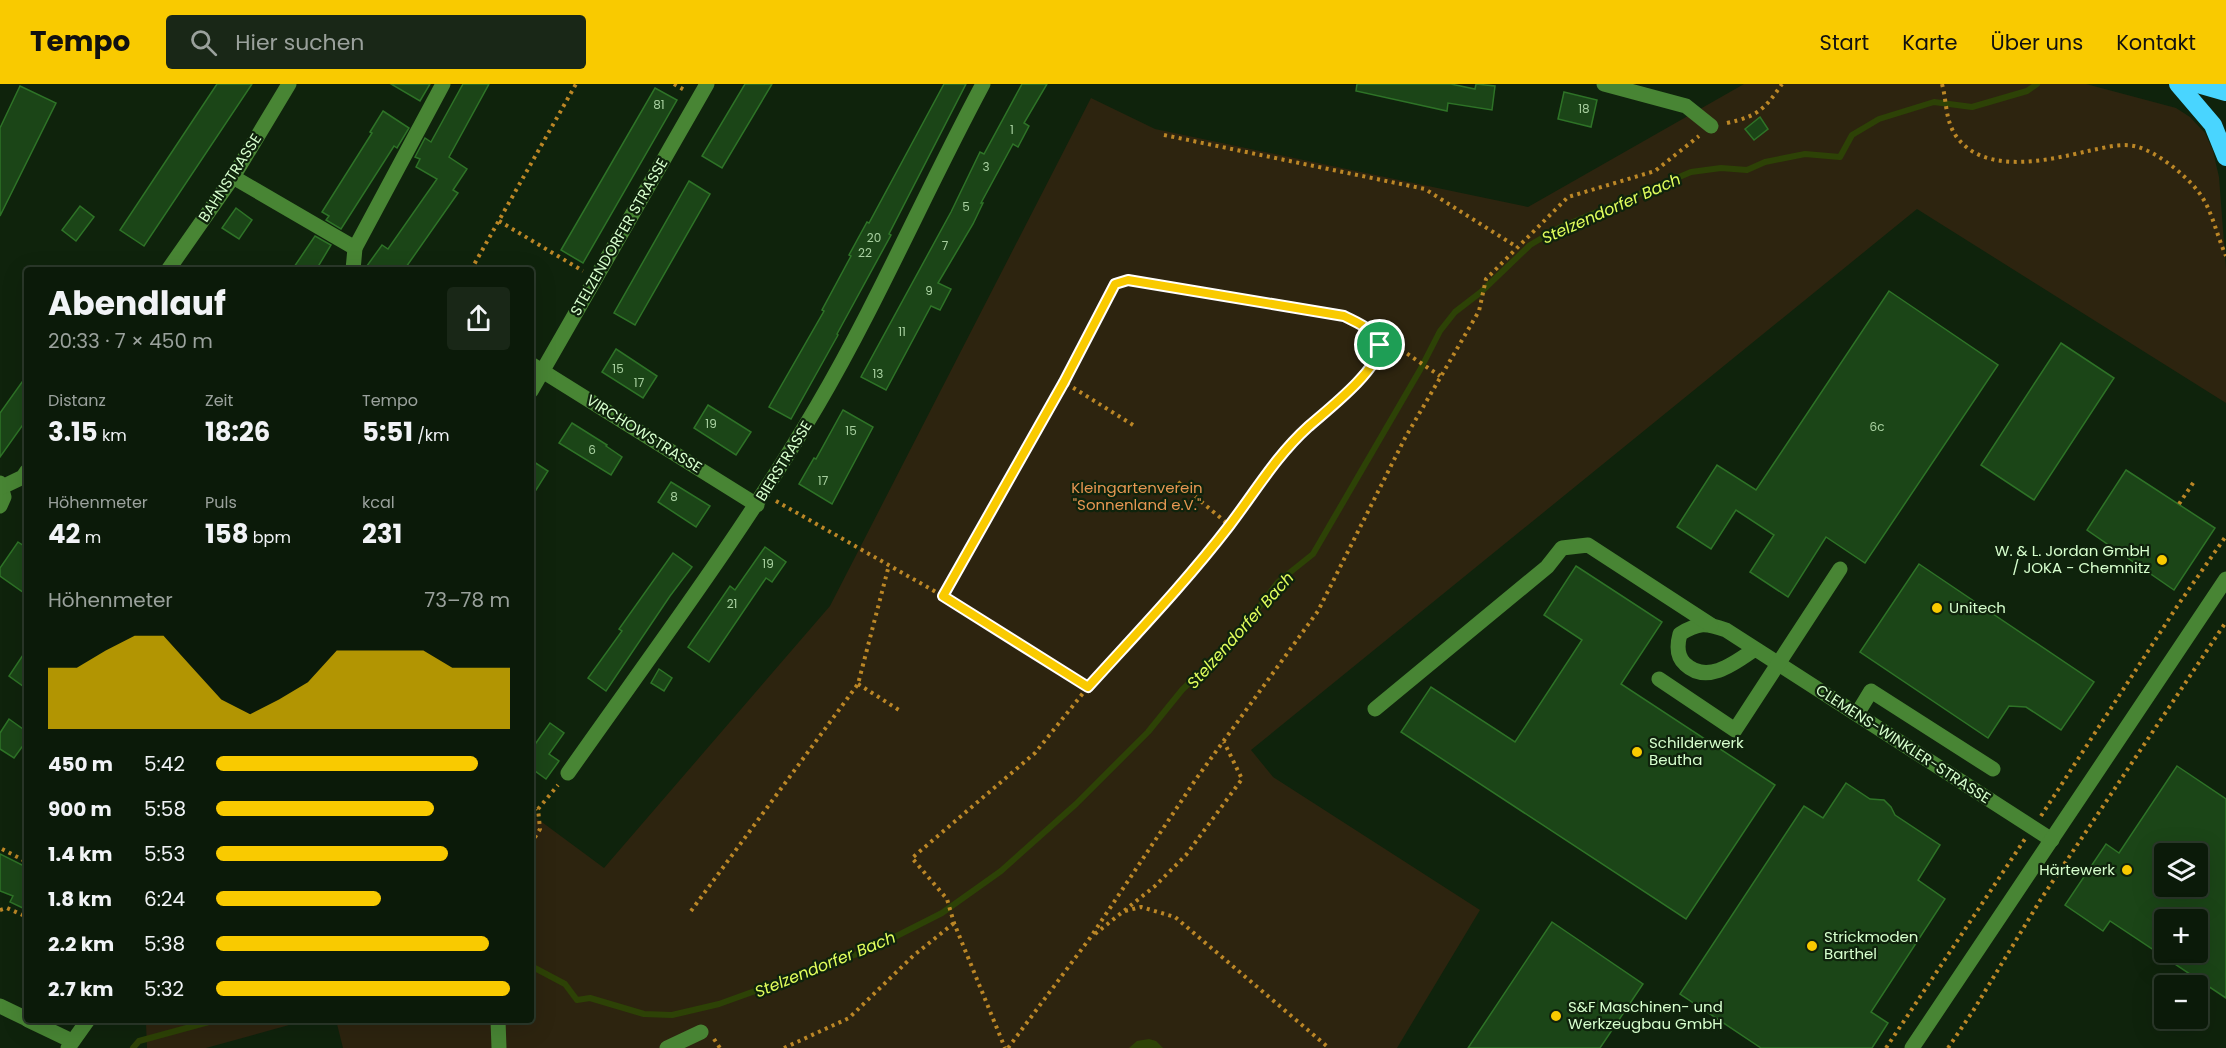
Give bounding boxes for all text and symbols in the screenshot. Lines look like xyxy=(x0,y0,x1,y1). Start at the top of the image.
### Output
search box xyxy=(166,15,586,69)
text: Tempo xyxy=(30,22,130,61)
icon: search xyxy=(187,26,220,59)
text: Hier suchen xyxy=(235,27,364,58)
text: Start xyxy=(1820,28,1869,57)
text: Karte xyxy=(1902,28,1958,57)
text: Über uns xyxy=(1991,28,2083,57)
text: Kontakt xyxy=(2116,28,2196,57)
house number: 81 xyxy=(653,96,665,113)
house number: 18 xyxy=(1578,100,1590,117)
house number: 1 xyxy=(1010,121,1014,138)
street label: BAHNSTRASSE xyxy=(193,129,266,226)
street label: STELZENDORFER STRASSE xyxy=(565,154,672,319)
house number: 3 xyxy=(982,158,990,175)
water label: Stelzendorfer Bach xyxy=(1538,167,1684,249)
house number: 5 xyxy=(962,198,970,215)
house number: 20 xyxy=(867,229,881,246)
house number: 7 xyxy=(942,237,949,254)
house number: 22 xyxy=(858,244,872,261)
text: Abendlauf xyxy=(48,280,226,327)
house number: 9 xyxy=(925,282,933,299)
button: share xyxy=(447,287,510,350)
pin xyxy=(1354,319,1405,370)
house number: 11 xyxy=(898,323,906,340)
text: 20:33 · 7 × 450 m xyxy=(48,327,213,355)
icon: arrive xyxy=(1363,328,1396,361)
house number: 15 xyxy=(612,360,624,377)
house number: 13 xyxy=(873,365,883,382)
house number: 17 xyxy=(634,374,645,391)
text: Distanz xyxy=(48,389,106,412)
text: Zeit xyxy=(205,389,233,412)
text: Tempo xyxy=(362,389,418,412)
street label: VIRCHOWSTRASSE xyxy=(582,389,706,478)
text: 3.15 xyxy=(48,414,98,450)
text: 18:26 xyxy=(205,414,270,450)
text: 5:51 xyxy=(362,414,413,450)
house number: 19 xyxy=(705,415,717,432)
street label: BIERSTRASSE xyxy=(751,417,817,505)
house number: 6c xyxy=(1870,418,1884,435)
house number: 15 xyxy=(845,422,857,439)
text: km xyxy=(98,424,127,447)
text: /km xyxy=(413,424,450,447)
house number: 6 xyxy=(588,441,596,458)
house number: 17 xyxy=(818,472,829,489)
park label: Kleingartenverein "Sonnenland e.V." xyxy=(1071,477,1203,515)
house number: 8 xyxy=(670,488,678,505)
text: Höhenmeter xyxy=(48,491,148,514)
text: Puls xyxy=(205,491,237,514)
text: kcal xyxy=(362,491,395,514)
text: 42 xyxy=(48,516,80,552)
text: 158 xyxy=(205,516,249,552)
text: 231 xyxy=(362,516,402,552)
text: m xyxy=(80,526,101,549)
text: bpm xyxy=(249,526,291,549)
place label: W. & L. Jordan GmbH / JOKA - Chemnitz xyxy=(1995,540,2150,578)
marker: W. & L. Jordan GmbH / JOKA - Chemnitz xyxy=(2155,553,2169,567)
house number: 19 xyxy=(762,555,774,572)
water label: Stelzendorfer Bach xyxy=(1182,567,1299,694)
text: Höhenmeter xyxy=(48,586,173,614)
text: 73–78 m xyxy=(424,586,510,614)
house number: 21 xyxy=(727,595,737,612)
place label: Unitech xyxy=(1949,597,2006,618)
marker: Unitech xyxy=(1930,601,1944,615)
street label: CLEMENS-WINKLER-STRASSE xyxy=(1812,679,1995,808)
place label: Schilderwerk Beutha xyxy=(1649,732,1744,770)
marker: Schilderwerk Beutha xyxy=(1630,745,1644,759)
text: 450 m xyxy=(48,750,113,778)
text: 5:42 xyxy=(144,750,185,778)
text: 900 m xyxy=(48,795,112,823)
text: 5:58 xyxy=(144,795,186,823)
text: 1.4 km xyxy=(48,840,112,868)
text: 5:53 xyxy=(144,840,185,868)
map controls xyxy=(2154,843,2208,1029)
button: layers xyxy=(2154,843,2208,897)
place label: Härtewerk xyxy=(2039,859,2115,880)
marker: Härtewerk xyxy=(2120,863,2134,877)
text: 1.8 km xyxy=(48,885,112,913)
text: 6:24 xyxy=(144,885,185,913)
button: + xyxy=(2154,909,2208,963)
water label: Stelzendorfer Bach xyxy=(751,926,899,1003)
place label: Strickmoden Barthel xyxy=(1824,926,1918,964)
text: 2.2 km xyxy=(48,930,114,958)
text: 5:38 xyxy=(144,930,185,958)
marker: Strickmoden Barthel xyxy=(1805,939,1819,953)
text: 2.7 km xyxy=(48,975,114,1003)
text: 5:32 xyxy=(144,975,184,1003)
button: − xyxy=(2154,975,2208,1029)
place label: S&F Maschinen- und Werkzeugbau GmbH xyxy=(1568,996,1723,1034)
marker: S&F Maschinen- und Werkzeugbau GmbH xyxy=(1549,1009,1563,1023)

